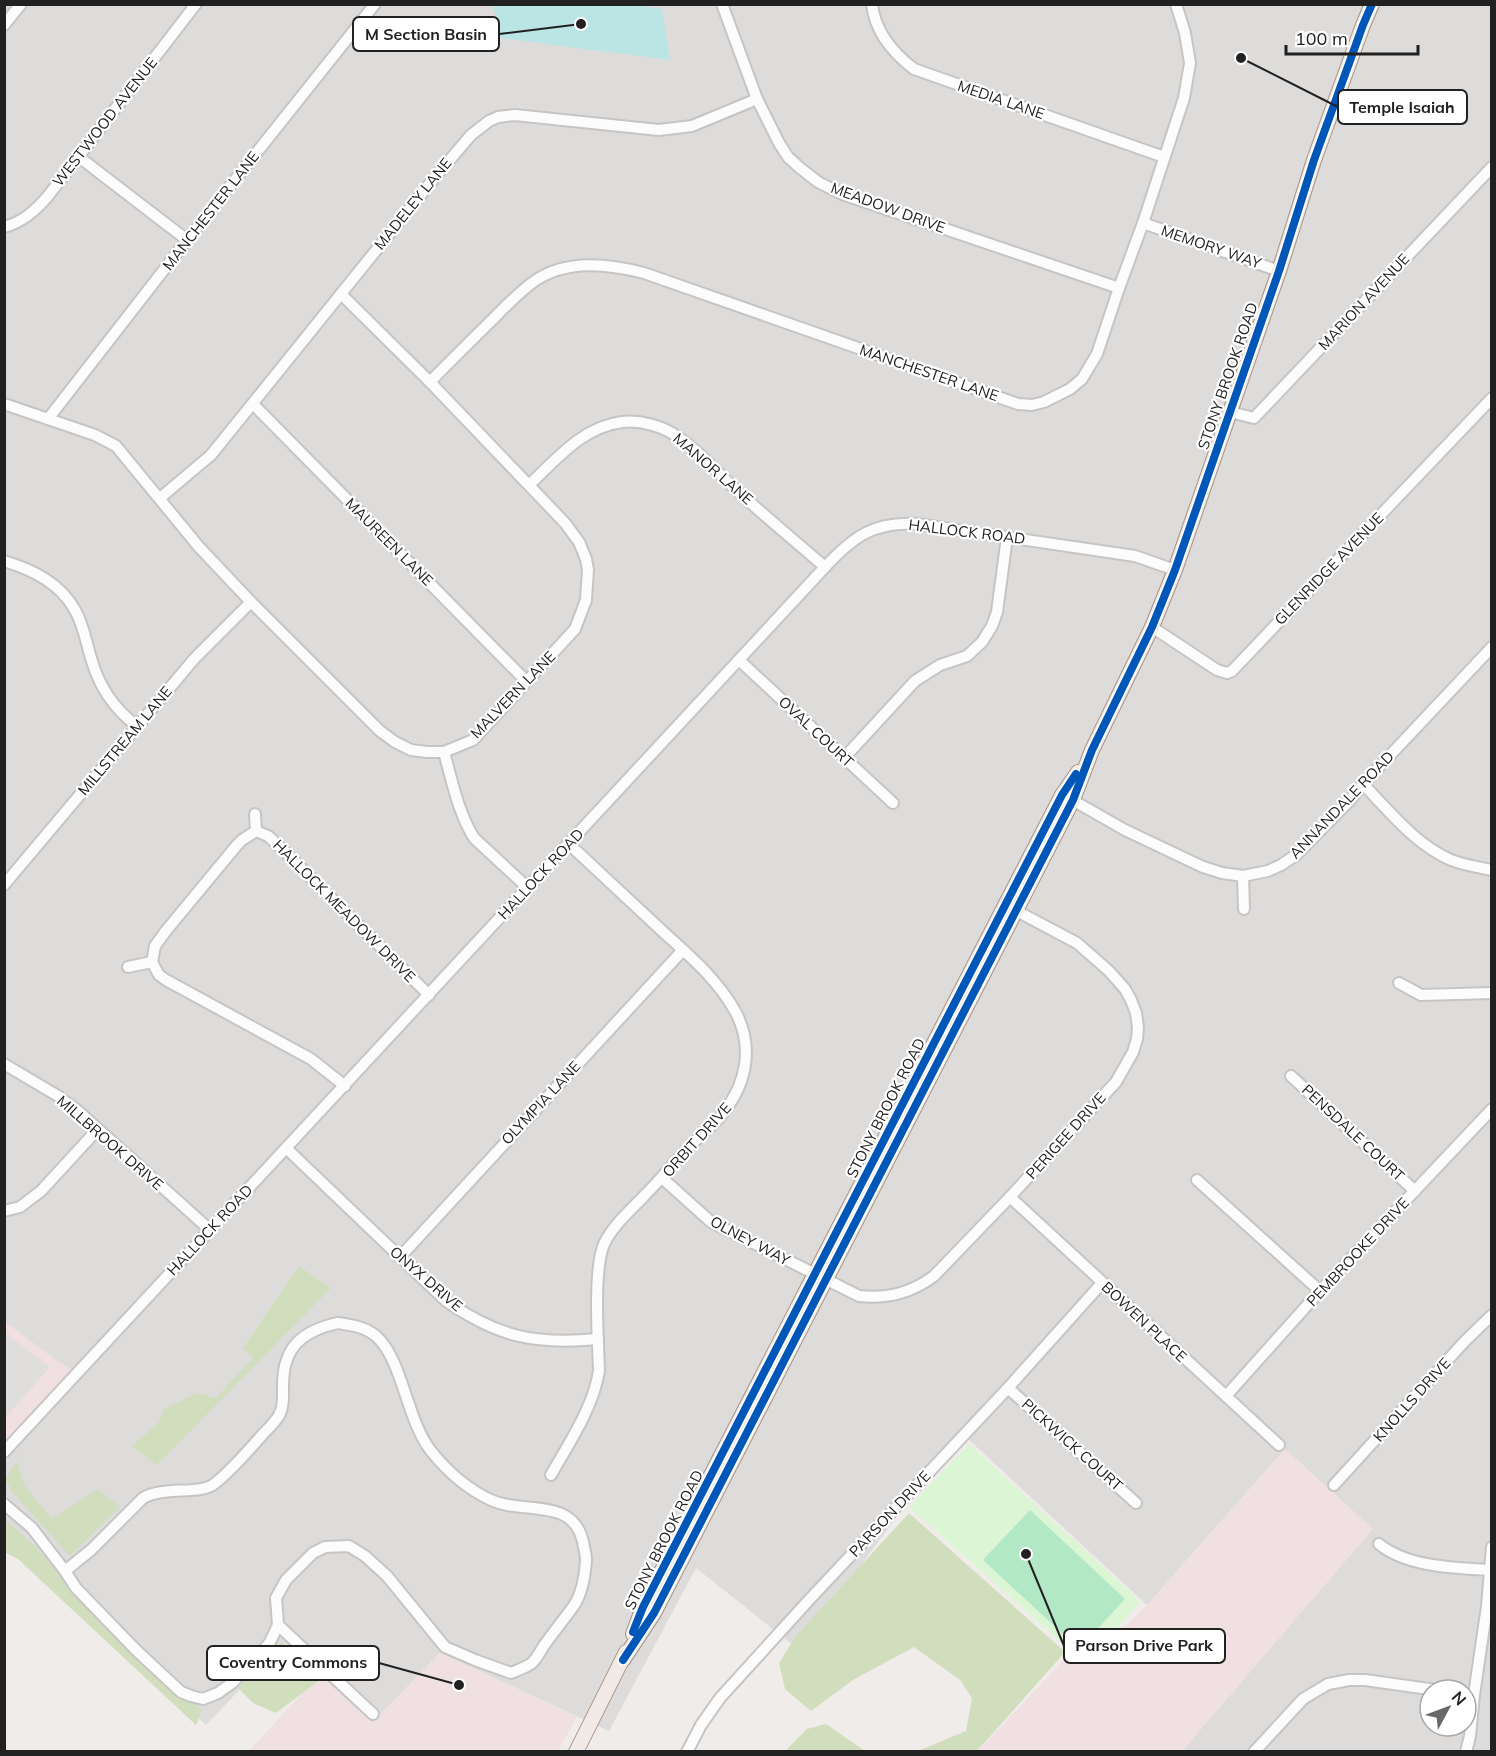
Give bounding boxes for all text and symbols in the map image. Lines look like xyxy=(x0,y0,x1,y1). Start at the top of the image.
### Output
callout: M Section Basin xyxy=(353,17,499,51)
scale bar xyxy=(1286,18,1418,56)
text: M Section Basin xyxy=(365,24,487,44)
text: 100 m xyxy=(1295,27,1348,50)
street label: WESTWOOD AVENUE xyxy=(48,53,161,190)
street label: MEDIA LANE xyxy=(955,76,1047,123)
callout: Temple Isaiah xyxy=(1338,90,1467,124)
text: Temple Isaiah xyxy=(1349,97,1455,117)
street label: MANCHESTER LANE xyxy=(158,147,263,274)
street label: MADELEY LANE xyxy=(370,154,456,253)
street label: MEADOW DRIVE xyxy=(828,178,948,237)
street label: MEMORY WAY xyxy=(1159,221,1264,273)
street label: MARION AVENUE xyxy=(1314,249,1413,354)
street label: STONY BROOK ROAD xyxy=(1193,300,1262,452)
street label: MANCHESTER LANE xyxy=(857,340,1001,405)
street label: MANOR LANE xyxy=(669,429,757,509)
street label: MAUREEN LANE xyxy=(341,494,437,590)
street label: GLENRIDGE AVENUE xyxy=(1270,508,1387,629)
street label: HALLOCK ROAD xyxy=(908,515,1027,548)
street label: MALVERN LANE xyxy=(466,647,559,742)
street label: MILLSTREAM LANE xyxy=(73,682,176,799)
street label: OVAL COURT xyxy=(775,692,858,771)
street label: ANNANDALE ROAD xyxy=(1285,747,1398,863)
street label: HALLOCK ROAD xyxy=(494,824,588,923)
street label: HALLOCK MEADOW DRIVE xyxy=(269,835,420,986)
street label: STONY BROOK ROAD xyxy=(842,1035,929,1181)
street label: OLYMPIA LANE xyxy=(497,1057,584,1149)
street label: PENSDALE COURT xyxy=(1298,1080,1409,1185)
street label: PERIGEE DRIVE xyxy=(1022,1088,1110,1183)
street label: MILLBROOK DRIVE xyxy=(53,1091,168,1194)
street label: ORBIT DRIVE xyxy=(658,1098,735,1181)
street label: HALLOCK ROAD xyxy=(163,1180,257,1279)
street label: PEMBROOKE DRIVE xyxy=(1302,1193,1413,1310)
street label: OLNEY WAY xyxy=(707,1212,794,1270)
street label: ONYX DRIVE xyxy=(386,1242,467,1316)
street label: BOWEN PLACE xyxy=(1098,1277,1191,1366)
street label: KNOLLS DRIVE xyxy=(1369,1354,1454,1446)
street label: PICKWICK COURT xyxy=(1018,1394,1127,1495)
street label: PARSON DRIVE xyxy=(845,1466,935,1561)
street label: STONY BROOK ROAD xyxy=(620,1467,707,1613)
callout: Parson Drive Park xyxy=(1064,1629,1225,1663)
text: Parson Drive Park xyxy=(1075,1635,1214,1655)
callout: Coventry Commons xyxy=(207,1646,379,1680)
text: Coventry Commons xyxy=(219,1652,367,1672)
north arrow xyxy=(1418,1678,1478,1738)
text: N xyxy=(1448,1687,1471,1709)

